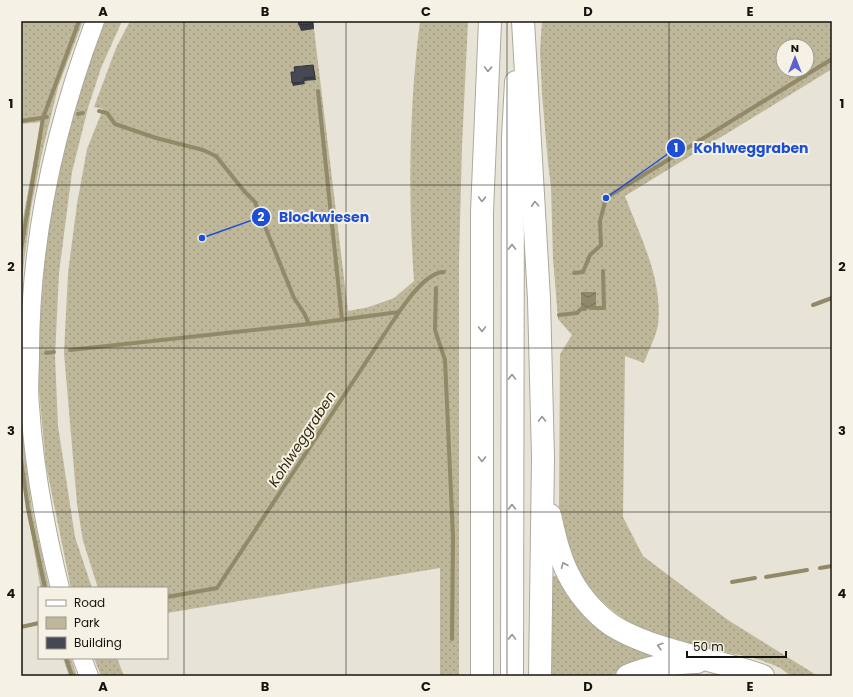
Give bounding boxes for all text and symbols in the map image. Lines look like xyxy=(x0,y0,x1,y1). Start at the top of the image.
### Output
text: A xyxy=(98,2,108,21)
text: B xyxy=(261,2,270,21)
text: C xyxy=(421,2,431,21)
text: D xyxy=(583,2,593,21)
text: E xyxy=(746,2,754,21)
north arrow xyxy=(775,38,815,78)
text: N xyxy=(791,40,799,56)
one-way arrow xyxy=(483,66,492,72)
text: 1 xyxy=(9,94,13,113)
text: 1 xyxy=(840,94,844,113)
callout: Kohlweggraben xyxy=(666,135,817,161)
text: Kohlweggraben xyxy=(693,138,809,158)
text: 1 xyxy=(674,139,678,156)
one-way arrow xyxy=(478,196,487,202)
one-way arrow xyxy=(531,201,539,207)
callout: Blockwiesen xyxy=(251,204,377,230)
text: Blockwiesen xyxy=(279,207,369,227)
text: 2 xyxy=(258,208,265,225)
one-way arrow xyxy=(508,244,516,250)
text: 2 xyxy=(7,257,15,276)
text: 2 xyxy=(838,257,846,276)
one-way arrow xyxy=(478,326,486,332)
one-way arrow xyxy=(508,374,516,380)
water label: Kohlweggraben xyxy=(263,387,341,491)
one-way arrow xyxy=(538,416,546,422)
text: 3 xyxy=(7,421,15,440)
text: 3 xyxy=(838,421,846,440)
one-way arrow xyxy=(478,456,486,462)
one-way arrow xyxy=(508,504,516,510)
one-way arrow xyxy=(561,561,569,568)
text: 4 xyxy=(7,584,16,603)
text: 4 xyxy=(838,584,847,603)
legend xyxy=(38,587,168,659)
text: Road xyxy=(74,594,105,611)
text: Park xyxy=(74,614,101,631)
scale bar xyxy=(687,633,786,659)
text: Building xyxy=(74,634,122,651)
one-way arrow xyxy=(508,634,516,640)
text: 50 m xyxy=(693,638,724,655)
one-way arrow xyxy=(656,642,663,650)
text: A xyxy=(98,677,108,696)
text: B xyxy=(261,677,270,696)
text: C xyxy=(421,677,431,696)
text: D xyxy=(583,677,593,696)
text: E xyxy=(746,677,754,696)

